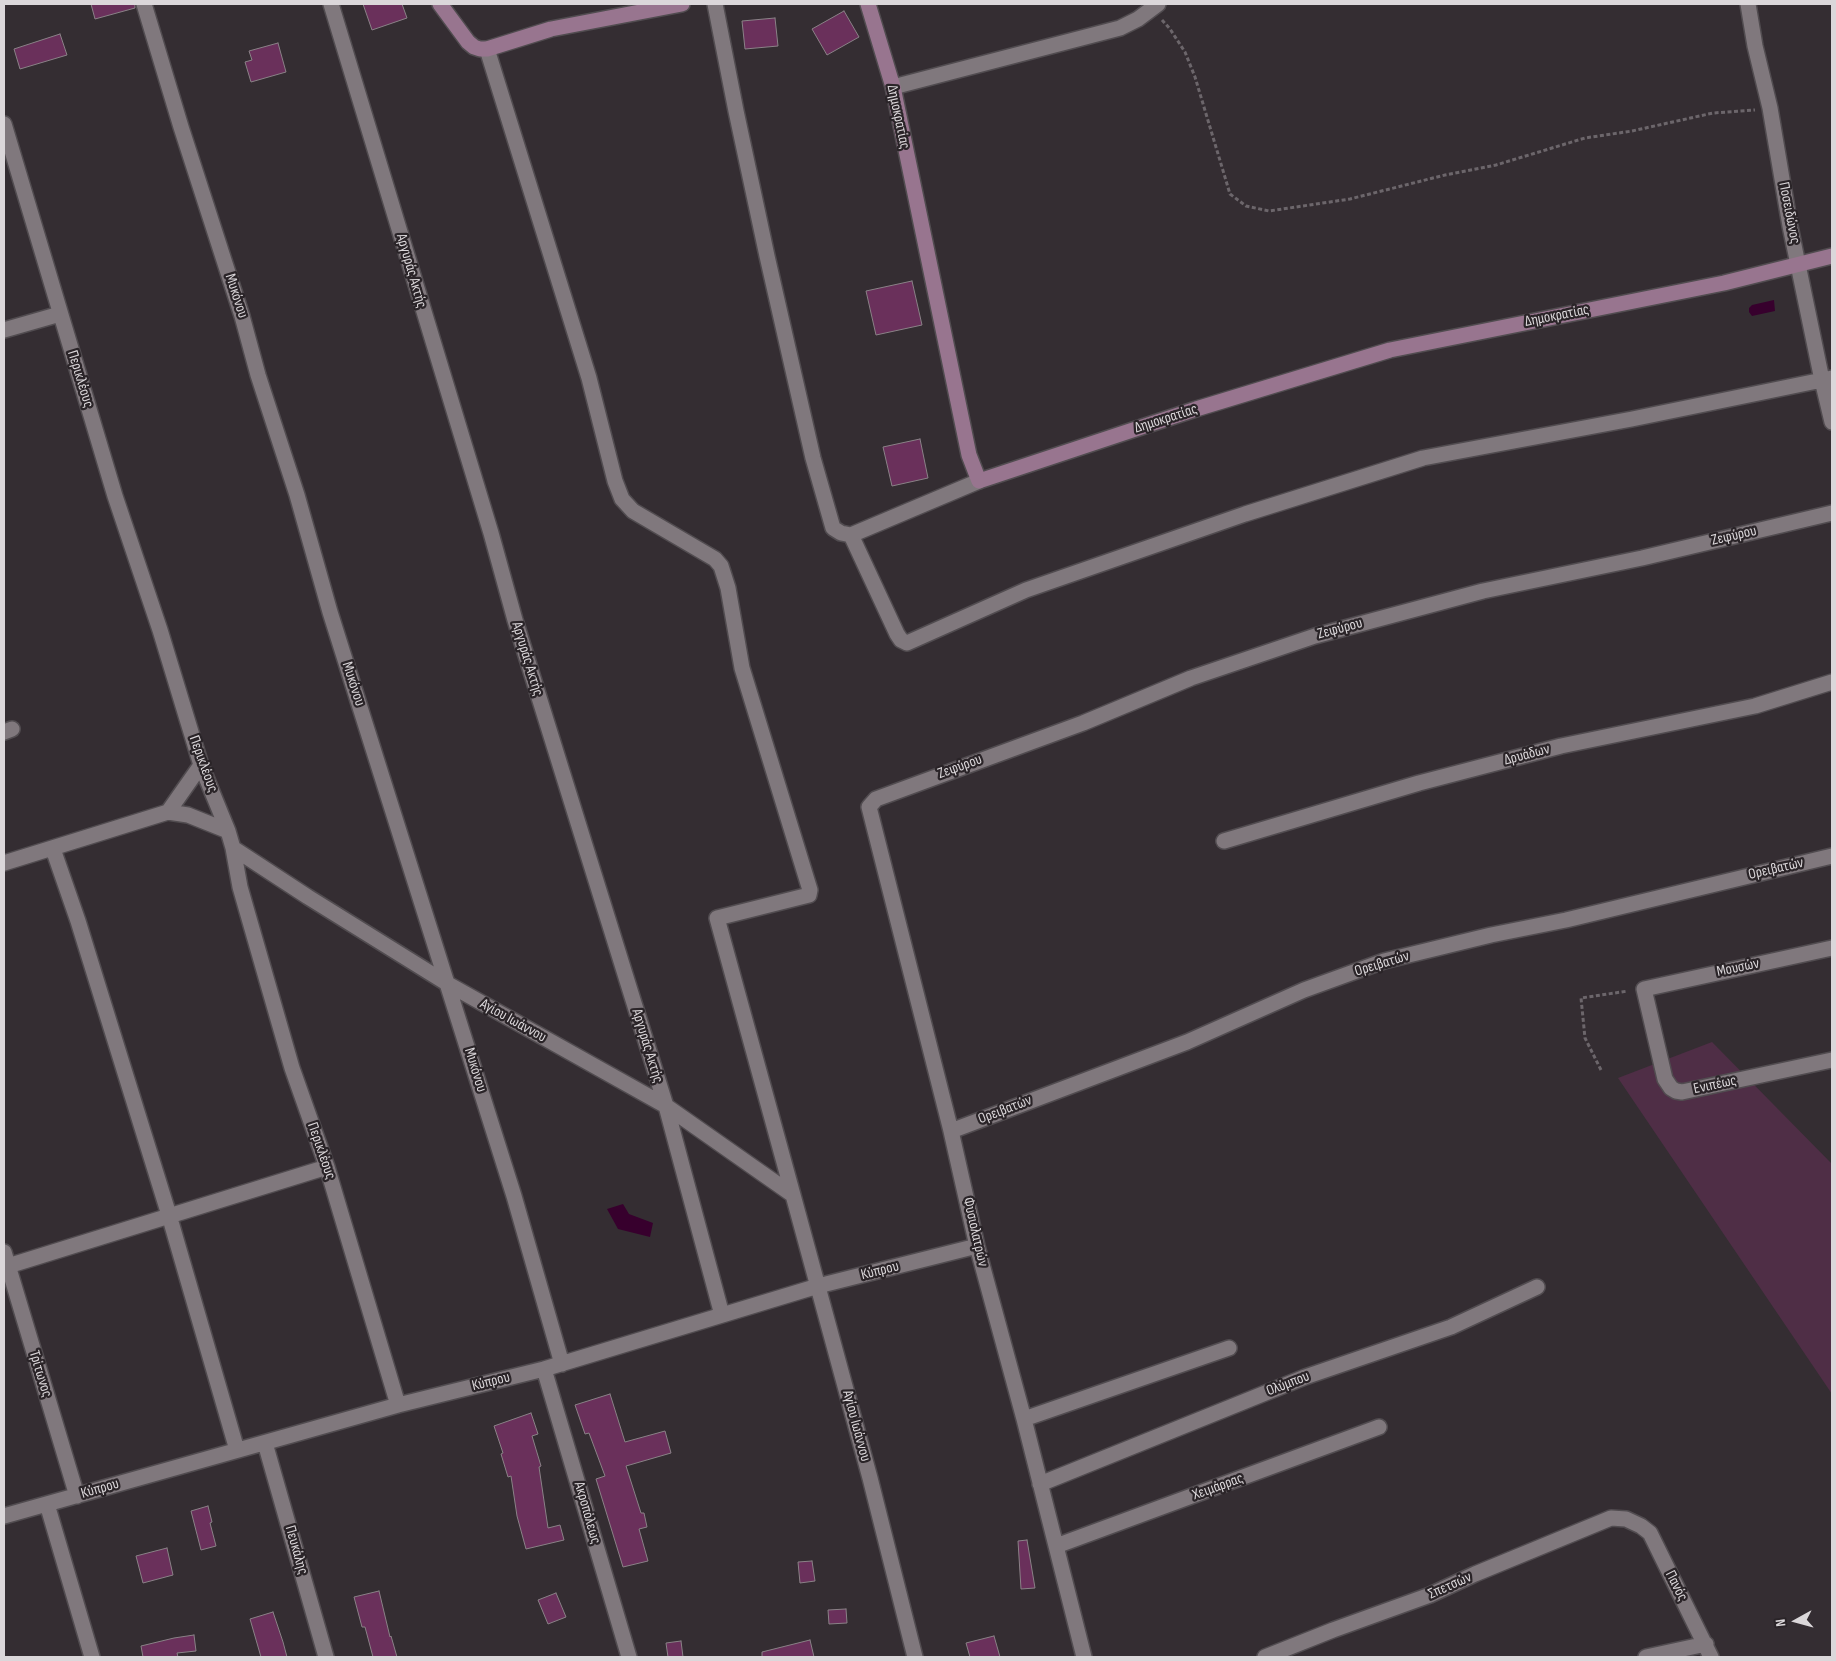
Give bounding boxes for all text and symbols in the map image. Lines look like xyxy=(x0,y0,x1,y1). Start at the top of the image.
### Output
street label: Δημοκρατίας xyxy=(882,83,914,151)
street label: Ποσειδώνος xyxy=(1774,181,1804,245)
street label: Αργυράς Ακτής xyxy=(392,232,430,310)
street label: Μυκόνου xyxy=(220,272,252,320)
street label: Δημοκρατίας xyxy=(1523,301,1591,331)
street label: Περικλέους xyxy=(63,348,97,410)
street label: Δημοκρατίας xyxy=(1132,400,1200,438)
street label: Ζεφύρου xyxy=(1710,522,1758,550)
street label: Ζεφύρου xyxy=(1316,614,1364,644)
street label: Αργυράς Ακτής xyxy=(507,620,547,698)
street label: Μυκόνου xyxy=(337,660,369,708)
street label: Περικλέους xyxy=(184,733,222,795)
street label: Δρυάδων xyxy=(1502,740,1552,770)
street label: Ζεφύρου xyxy=(935,751,985,783)
street label: Ορειβατών xyxy=(1747,854,1805,884)
street label: Ορειβατών xyxy=(1353,947,1411,981)
street label: Μουσών xyxy=(1715,955,1761,981)
street label: Αγίου Ιωάννου xyxy=(477,995,549,1047)
street label: Αργυράς Ακτής xyxy=(627,1007,667,1085)
street label: Μυκόνου xyxy=(460,1046,490,1094)
street label: Ενιπέως xyxy=(1692,1072,1738,1098)
street label: Ορειβατών xyxy=(976,1092,1034,1128)
street label: Περικλέους xyxy=(303,1120,339,1182)
street label: Φυσιολατρών xyxy=(958,1196,992,1268)
street label: Κύπρου xyxy=(859,1258,901,1284)
street label: Τρίτωνος xyxy=(24,1349,56,1399)
street label: Ολύμπου xyxy=(1264,1368,1312,1400)
street label: Κύπρου xyxy=(470,1369,512,1395)
street label: Αγίου Ιωάννου xyxy=(838,1388,874,1464)
street label: Χειμάρρας xyxy=(1190,1470,1246,1504)
street label: Κύπρου xyxy=(79,1475,121,1503)
street label: Ακροπόλεως xyxy=(570,1480,604,1546)
street label: Πευκάλης xyxy=(280,1523,312,1577)
street label: Πανός xyxy=(1661,1568,1691,1604)
street label: Σπετσών xyxy=(1426,1569,1474,1603)
north arrow xyxy=(1771,1596,1821,1646)
text: N xyxy=(1772,1618,1790,1628)

